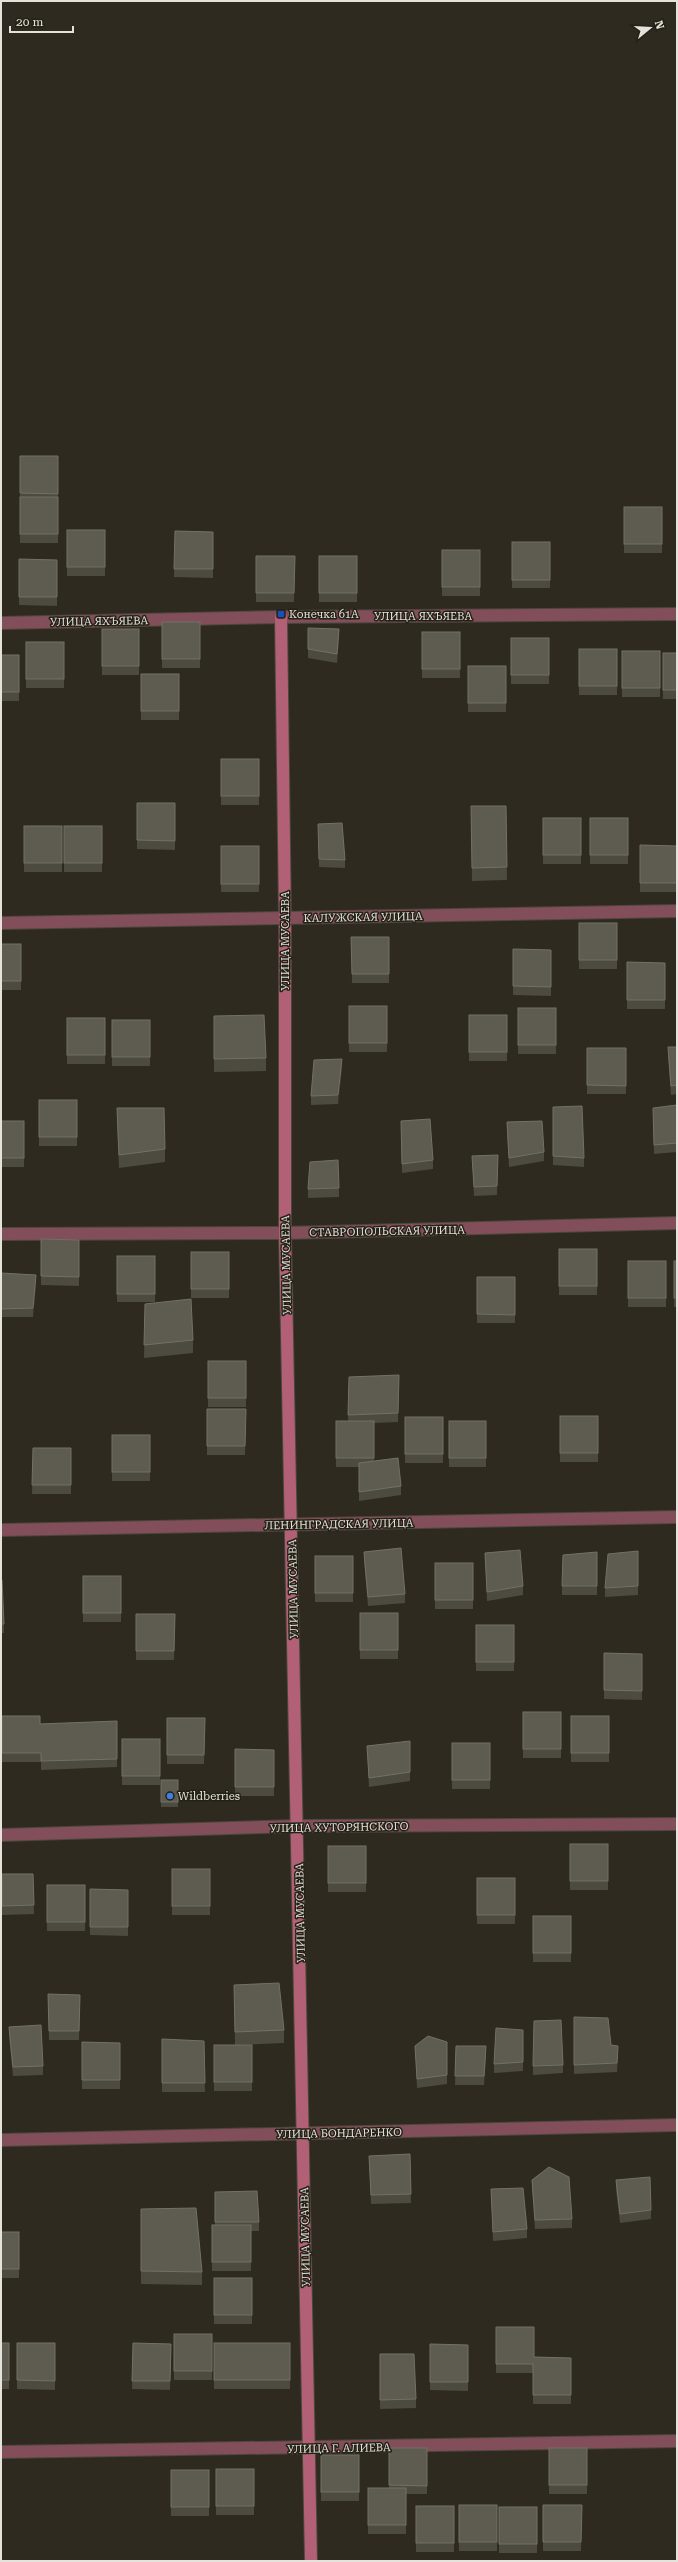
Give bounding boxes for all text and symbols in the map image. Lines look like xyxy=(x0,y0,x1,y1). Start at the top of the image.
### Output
scale bar xyxy=(10,8,73,34)
north arrow xyxy=(630,8,670,48)
text: 20 m xyxy=(16,15,43,29)
text: N xyxy=(652,19,667,32)
place label: Конечка 61А xyxy=(289,608,359,621)
marker: Конечка 61А xyxy=(276,609,286,619)
street label: УЛИЦА ЯХЪЯЕВА xyxy=(374,610,472,623)
street label: УЛИЦА ЯХЪЯЕВА xyxy=(50,614,148,629)
street label: УЛИЦА МУСАЕВА xyxy=(279,891,292,991)
street label: КАЛУЖСКАЯ УЛИЦА xyxy=(303,910,423,925)
street label: УЛИЦА МУСАЕВА xyxy=(279,1215,294,1315)
street label: СТАВРОПОЛЬСКАЯ УЛИЦА xyxy=(309,1224,465,1239)
street label: ЛЕНИНГРАДСКАЯ УЛИЦА xyxy=(264,1517,414,1532)
street label: УЛИЦА МУСАЕВА xyxy=(286,1539,301,1639)
place label: Wildberries xyxy=(178,1790,240,1803)
marker: Wildberries xyxy=(165,1791,175,1801)
street label: УЛИЦА ХУТОРЯНСКОГО xyxy=(269,1820,409,1835)
street label: УЛИЦА МУСАЕВА xyxy=(293,1863,308,1963)
street label: УЛИЦА БОНДАРЕНКО xyxy=(276,2126,402,2141)
street label: УЛИЦА МУСАЕВА xyxy=(298,2187,313,2287)
street label: УЛИЦА Г. АЛИЕВА xyxy=(287,2441,391,2456)

